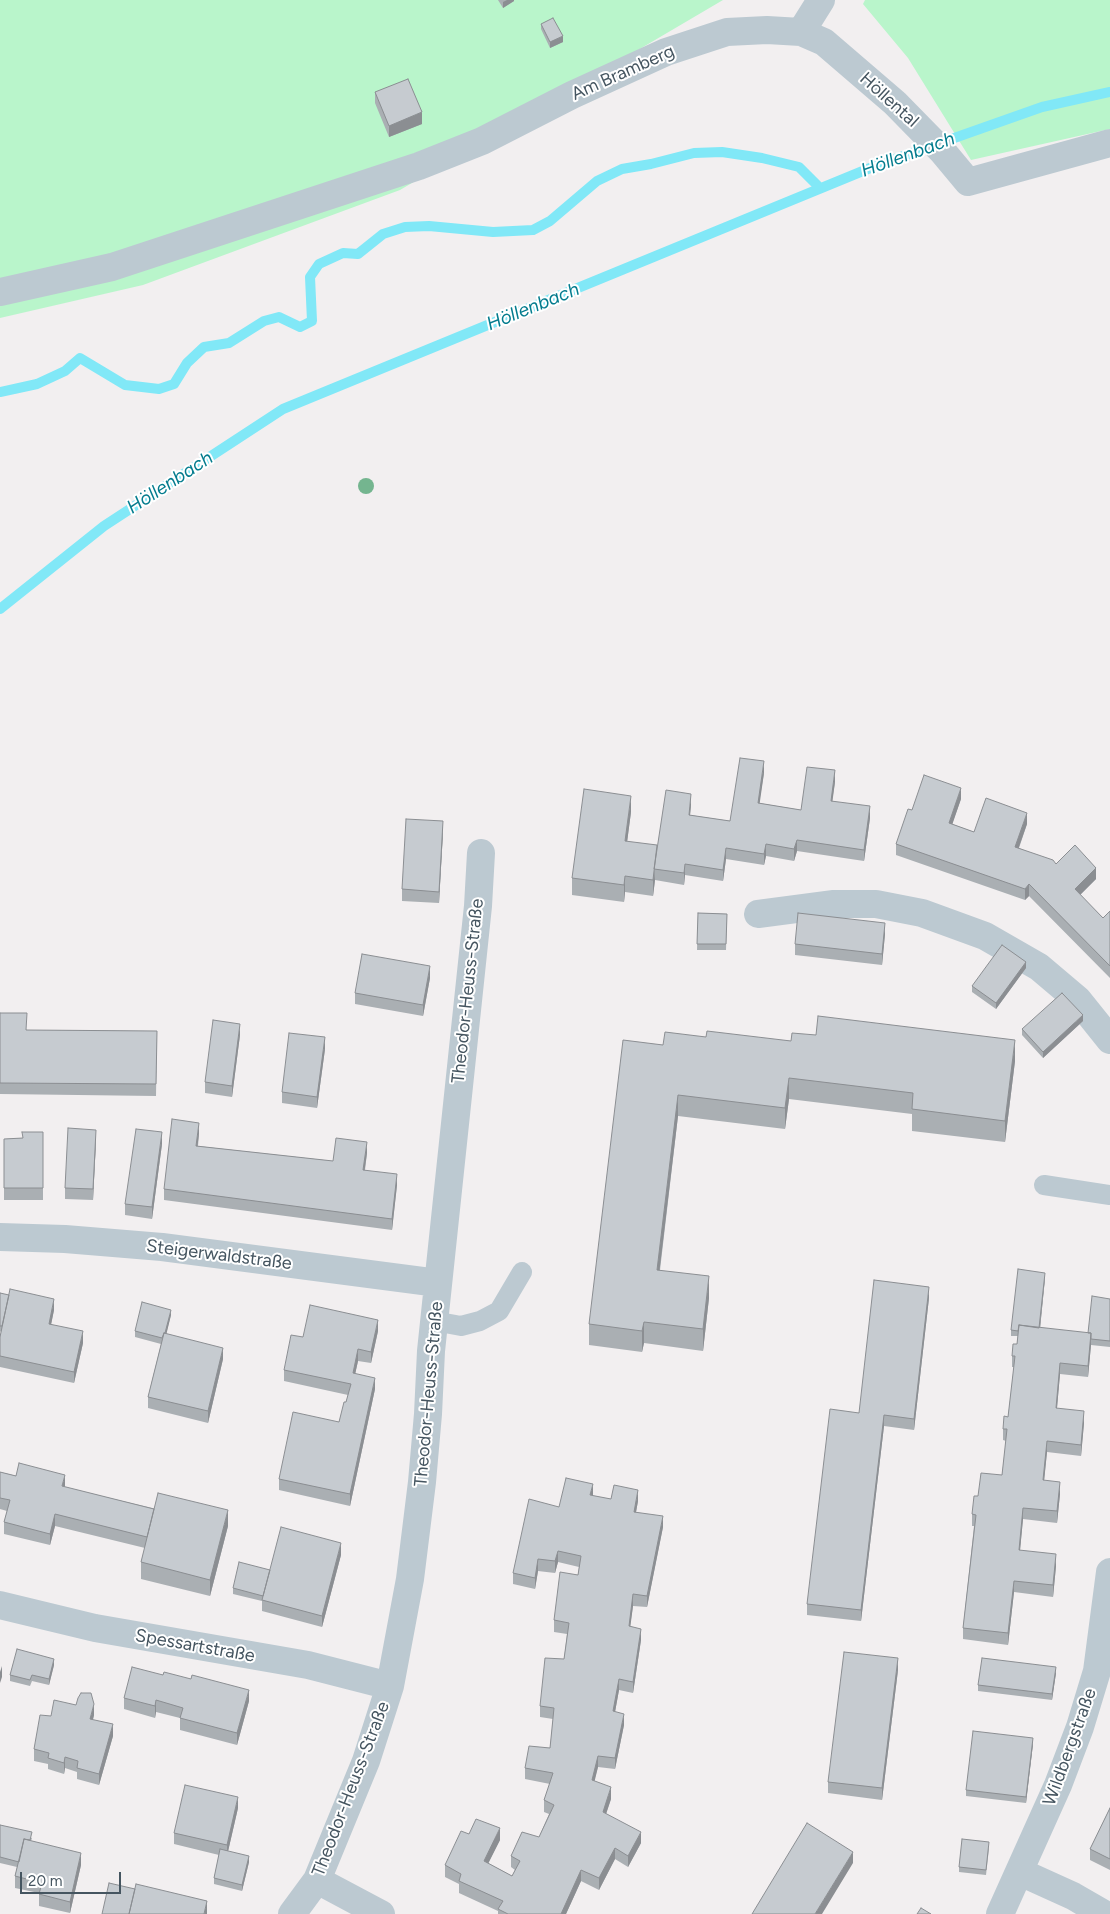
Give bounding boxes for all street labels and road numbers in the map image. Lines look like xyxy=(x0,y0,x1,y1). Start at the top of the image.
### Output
street label: Am Bramberg xyxy=(568,41,678,105)
street label: Höllental xyxy=(855,68,923,132)
street label: Theodor-Heuss-Straße xyxy=(448,898,488,1084)
street label: Steigerwaldstraße xyxy=(145,1235,293,1275)
street label: Theodor-Heuss-Straße xyxy=(410,1301,448,1487)
street label: Spessartstraße xyxy=(134,1625,256,1667)
street label: Wildbergstraße xyxy=(1039,1685,1101,1809)
street label: Theodor-Heuss-Straße xyxy=(308,1698,394,1880)

